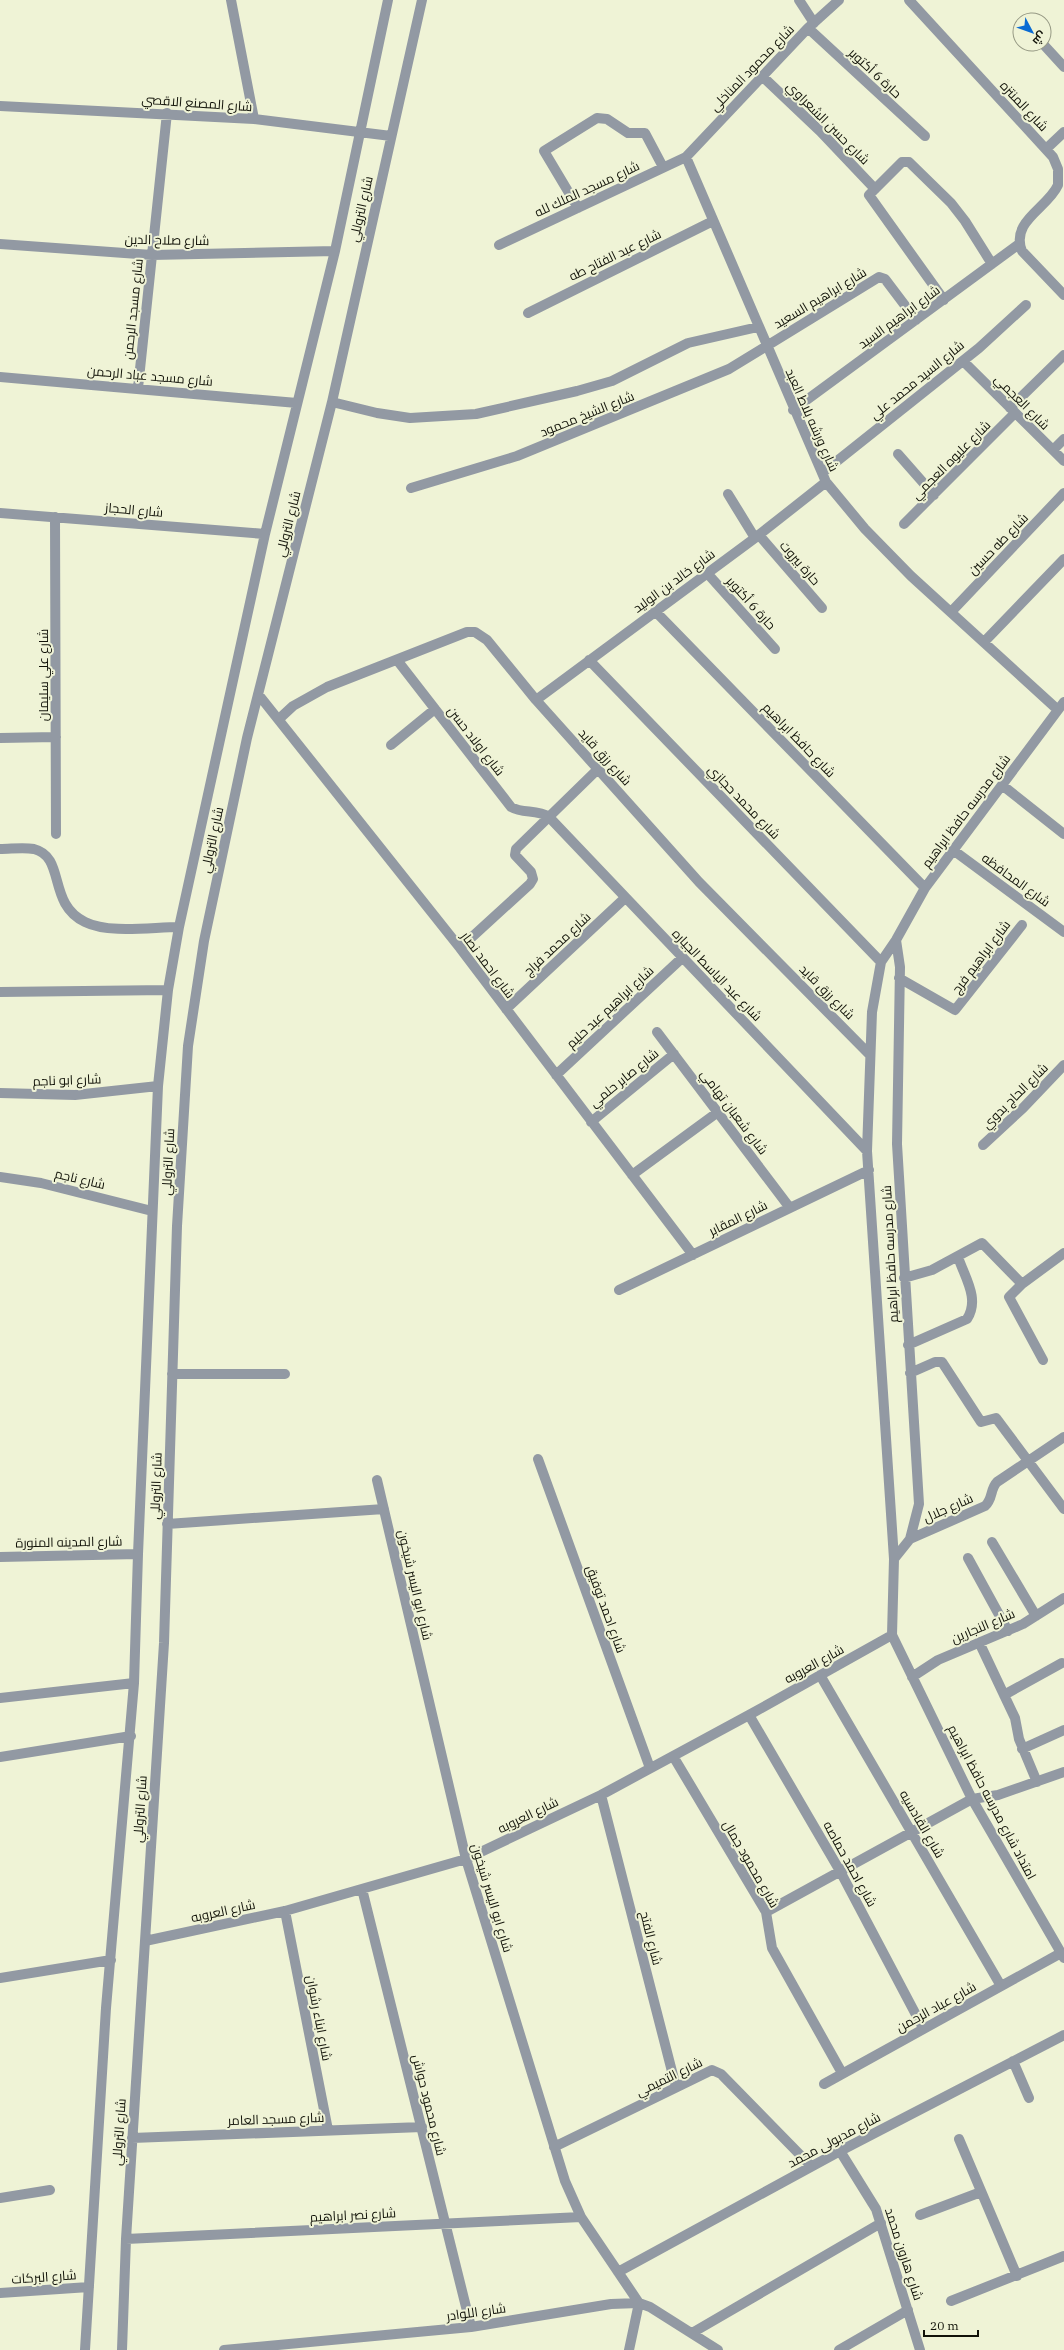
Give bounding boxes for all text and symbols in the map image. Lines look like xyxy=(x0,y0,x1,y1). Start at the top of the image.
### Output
north arrow xyxy=(1012,12,1052,52)
street label: شارع محمود المناخلي xyxy=(706,21,799,116)
text: ش xyxy=(1030,29,1049,48)
street label: حارة 6 أكتوبر xyxy=(844,44,905,102)
street label: شارع المنتزه xyxy=(996,77,1052,135)
street label: شارع حسن الشعراوي xyxy=(781,78,873,170)
street label: شارع المصنع الاقصي xyxy=(141,91,253,117)
street label: شارع مسجد الملك لله xyxy=(532,157,642,221)
street label: شارع التروللي xyxy=(345,174,379,244)
street label: شارع عبد الفتاح طه xyxy=(566,225,664,285)
street label: شارع صلاح الدين xyxy=(124,231,210,249)
street label: شارع مسجد الرحمن xyxy=(119,258,147,360)
street label: شارع ابراهيم السعيد xyxy=(770,264,870,333)
street label: شارع ابراهيم السيد xyxy=(855,282,944,353)
street label: شارع السيد محمد علي xyxy=(866,337,969,425)
street label: شارع مسجد عباد الرحمن xyxy=(86,362,214,390)
street label: شارع ورشه بلاط العبد xyxy=(782,366,842,474)
street label: شارع العجمي xyxy=(989,371,1053,435)
street label: شارع الشيخ محمود xyxy=(537,387,637,441)
street label: شارع عليوه العجمي xyxy=(908,417,996,505)
street label: شارع التروللي xyxy=(272,489,306,559)
street label: شارع الحجاز xyxy=(103,499,164,521)
street label: شارع طه حسين xyxy=(964,509,1032,579)
street label: حارة بيروت xyxy=(776,537,824,589)
street label: شارع خالد بن الوليد xyxy=(630,546,718,616)
street label: حارة 6 أكتوبر xyxy=(722,572,779,633)
street label: شارع علي سليمان xyxy=(35,629,54,721)
street label: شارع حافظ ابراهيم xyxy=(758,699,839,782)
street label: شارع اولاد حسن xyxy=(444,703,508,779)
street label: شارع رزق قايد xyxy=(575,725,635,789)
street label: شارع مدرسه حافظ ابراهيم xyxy=(918,751,1015,872)
street label: شارع محمد حجازي xyxy=(703,761,784,844)
street label: شارع التروللي xyxy=(197,805,229,875)
street label: شارع المحافظه xyxy=(978,849,1054,911)
street label: شارع محمد فراج xyxy=(520,908,594,980)
street label: شارع ابراهيم فرج xyxy=(948,917,1015,998)
street label: شارع عبد الباسط الجياره xyxy=(668,925,766,1025)
street label: شارع احمد نصار xyxy=(457,927,519,1002)
street label: شارع رزق قايد xyxy=(796,961,858,1023)
street label: شارع ابراهيم عبد حليم xyxy=(563,962,658,1053)
street label: شارع صابر حلمي xyxy=(586,1045,663,1113)
street label: شارع الحاج بدوي xyxy=(978,1059,1053,1134)
street label: شارع شعبان تهامي xyxy=(695,1066,772,1159)
street label: شارع ابو ناجم xyxy=(32,1070,102,1091)
street label: شارع التروللي xyxy=(158,1128,180,1196)
street label: شارع ناجم xyxy=(53,1165,107,1194)
street label: شارع مدرسه حافظ ابراهيم xyxy=(878,1185,903,1323)
street label: شارع المقابر xyxy=(705,1196,770,1240)
street label: شارع التروللي xyxy=(146,1452,168,1520)
street label: شارع جلال xyxy=(920,1489,976,1527)
street label: شارع ابو اليسر شيخون xyxy=(394,1528,436,1642)
street label: شارع المدينه المنورة xyxy=(15,1533,123,1551)
street label: شارع احمد توفيق xyxy=(582,1563,630,1655)
street label: شارع النجارين xyxy=(948,1605,1018,1647)
street label: شارع العروبه xyxy=(781,1641,847,1687)
street label: امتداد شارع مدرسه حافظ ابراهيم xyxy=(943,1722,1040,1883)
street label: شارع التروللي xyxy=(129,1775,153,1843)
street label: شارع القادسيه xyxy=(896,1787,948,1861)
street label: شارع العروبه xyxy=(495,1793,561,1837)
street label: شارع محمود جمال xyxy=(719,1817,783,1911)
street label: شارع احمد حماصه xyxy=(819,1818,881,1910)
street label: شارع ابو اليسر شيخون xyxy=(467,1841,517,1955)
street label: شارع العروبه xyxy=(189,1896,257,1926)
street label: شارع الفتح xyxy=(636,1909,666,1967)
street label: شارع ابناء رشوان xyxy=(302,1974,336,2062)
street label: شارع عباد الرحمن xyxy=(893,1978,979,2036)
street label: شارع محمود حواش xyxy=(408,2053,450,2157)
street label: شارع التميمي xyxy=(633,2054,706,2102)
street label: شارع التروللي xyxy=(108,2098,132,2166)
street label: شارع مدبولى محمد xyxy=(785,2108,883,2172)
street label: شارع مسجد العامر xyxy=(226,2109,325,2129)
street label: شارع نصر ابراهيم xyxy=(309,2204,397,2227)
street label: شارع هارون محمد xyxy=(881,2205,927,2303)
street label: شارع البركات xyxy=(11,2266,77,2288)
street label: شارع اللوادر xyxy=(444,2299,507,2325)
scale bar xyxy=(924,2312,978,2338)
text: 20 m xyxy=(930,2318,959,2333)

